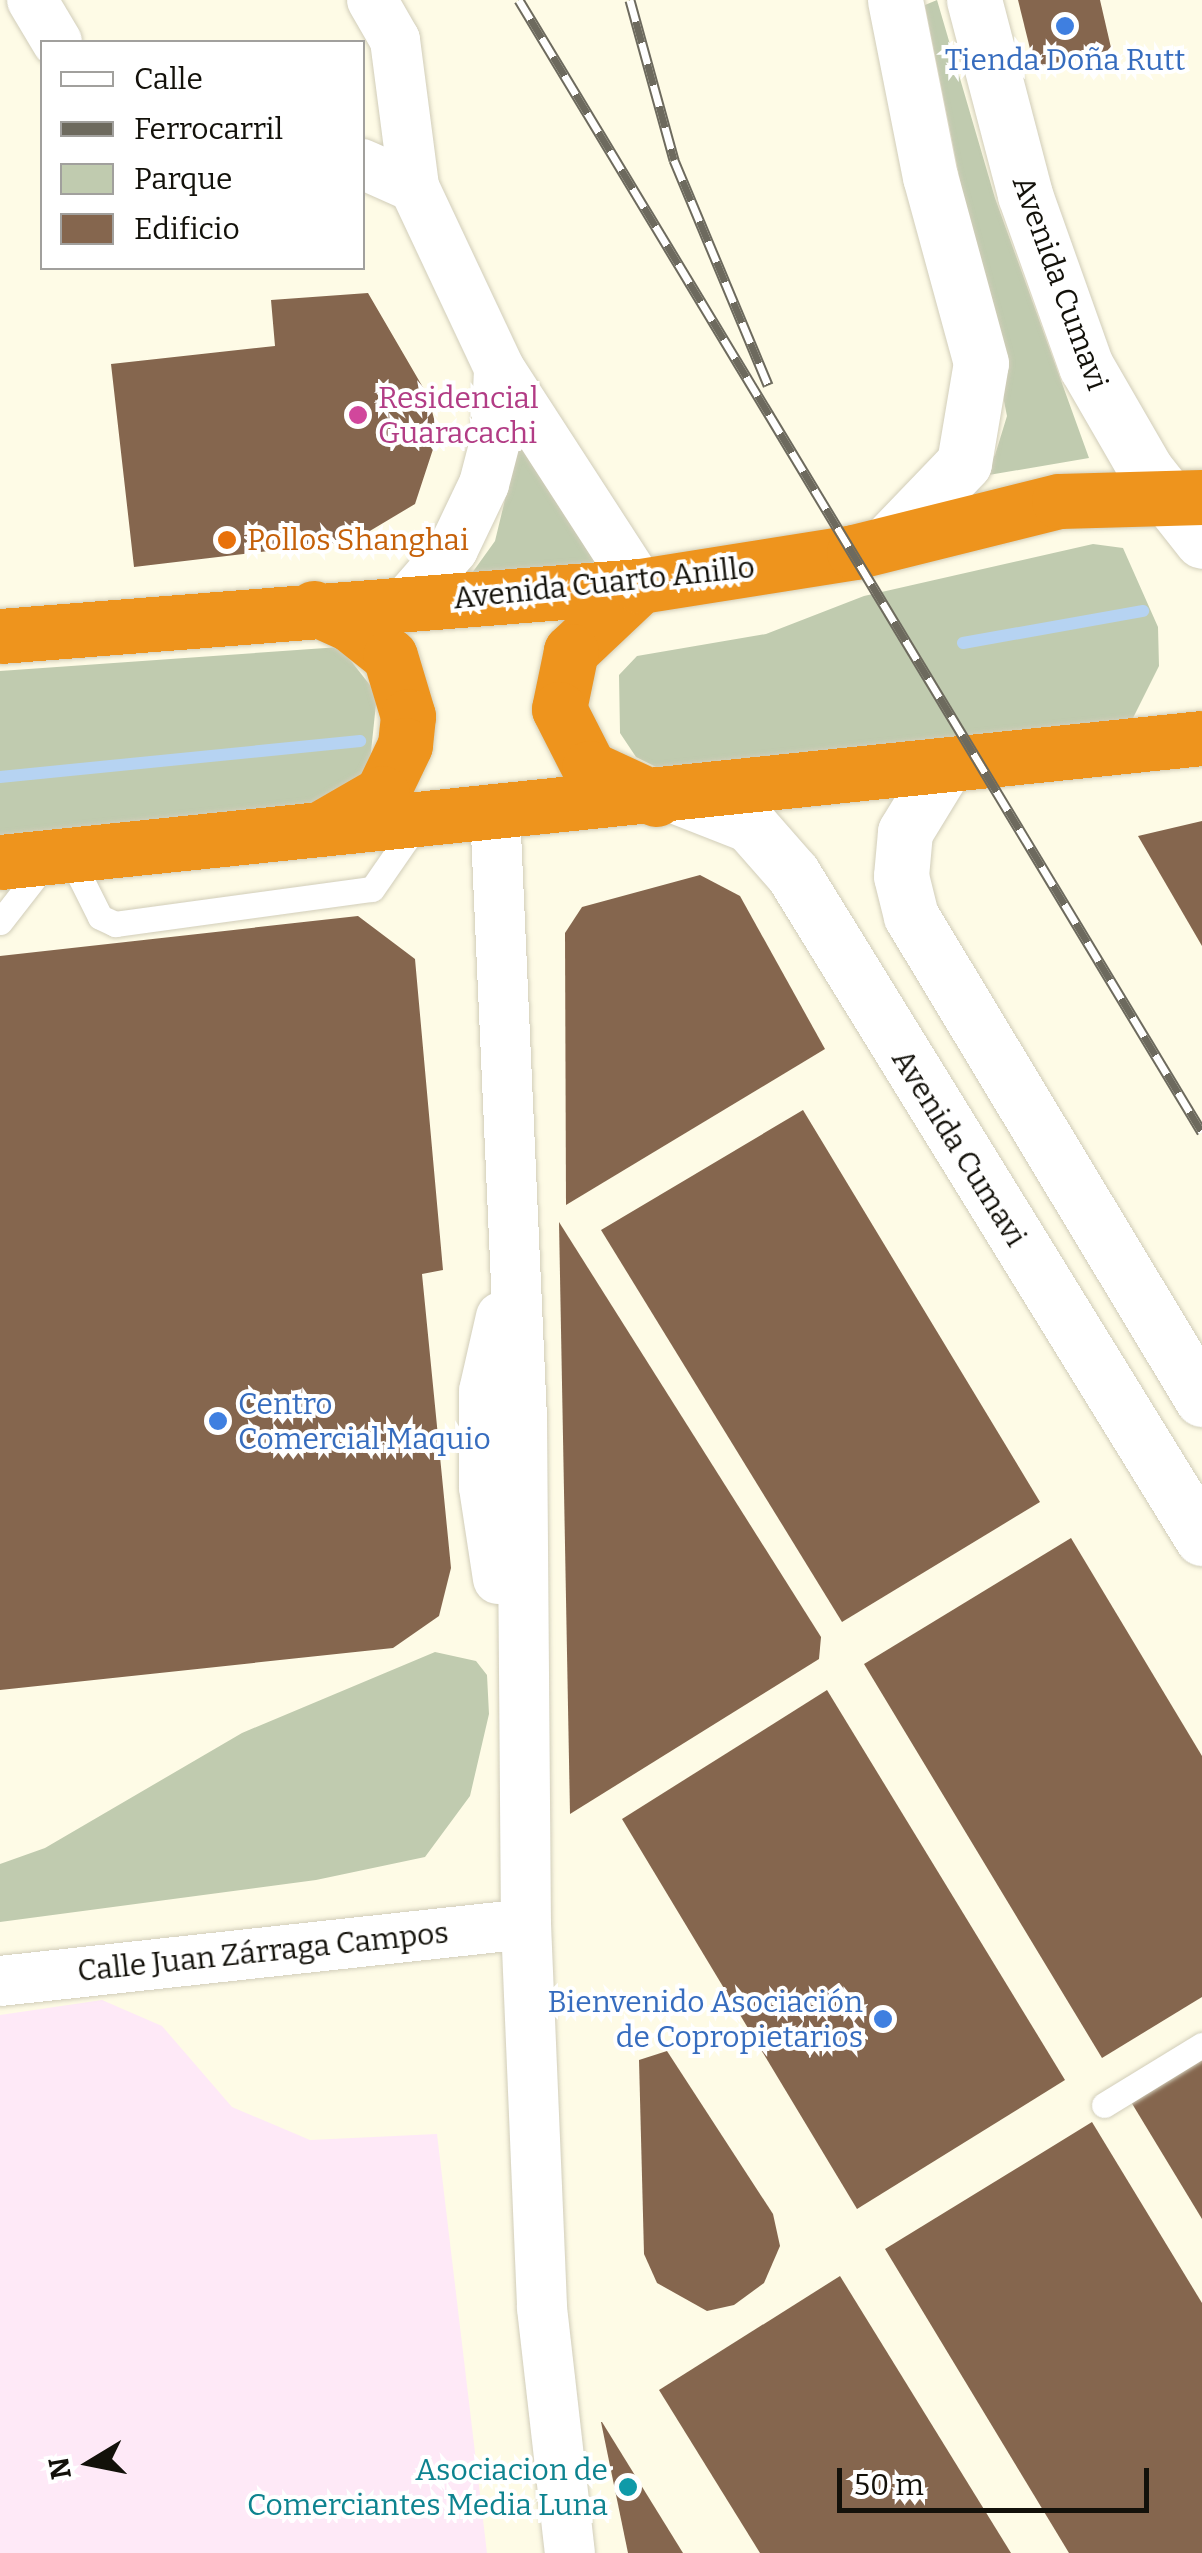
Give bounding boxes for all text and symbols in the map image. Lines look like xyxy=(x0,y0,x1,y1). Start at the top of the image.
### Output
marker: Tienda Doña Rutt xyxy=(1054,15,1076,37)
legend xyxy=(40,40,365,270)
place label: Tienda Doña Rutt xyxy=(945,42,1185,78)
text: Calle xyxy=(134,61,203,97)
text: Ferrocarril xyxy=(134,111,283,147)
text: Parque xyxy=(134,161,232,197)
street label: Avenida Cumavi xyxy=(1005,171,1115,395)
text: Edificio xyxy=(134,211,240,247)
place label: Residencial Guaracachi xyxy=(378,380,539,450)
marker: Residencial Guaracachi xyxy=(347,404,369,426)
place label: Pollos Shanghai xyxy=(247,522,469,558)
marker: Pollos Shanghai xyxy=(216,529,238,551)
street label: Avenida Cuarto Anillo xyxy=(452,549,756,617)
street label: Avenida Cumavi xyxy=(884,1043,1034,1253)
place label: Centro Comercial Maquio xyxy=(238,1386,491,1456)
marker: Centro Comercial Maquio xyxy=(207,1410,229,1432)
street label: Calle Juan Zárraga Campos xyxy=(76,1915,450,1989)
place label: Bienvenido Asociación de Copropietarios xyxy=(548,1984,863,2054)
marker: Bienvenido Asociación de Copropietarios xyxy=(872,2008,894,2030)
north arrow xyxy=(40,2413,140,2513)
scale bar xyxy=(842,2448,1154,2510)
place label: Asociacion de Comerciantes Media Luna xyxy=(247,2452,608,2522)
text: N xyxy=(42,2455,78,2482)
text: 50 m xyxy=(854,2467,924,2503)
marker: Asociacion de Comerciantes Media Luna xyxy=(617,2476,639,2498)

